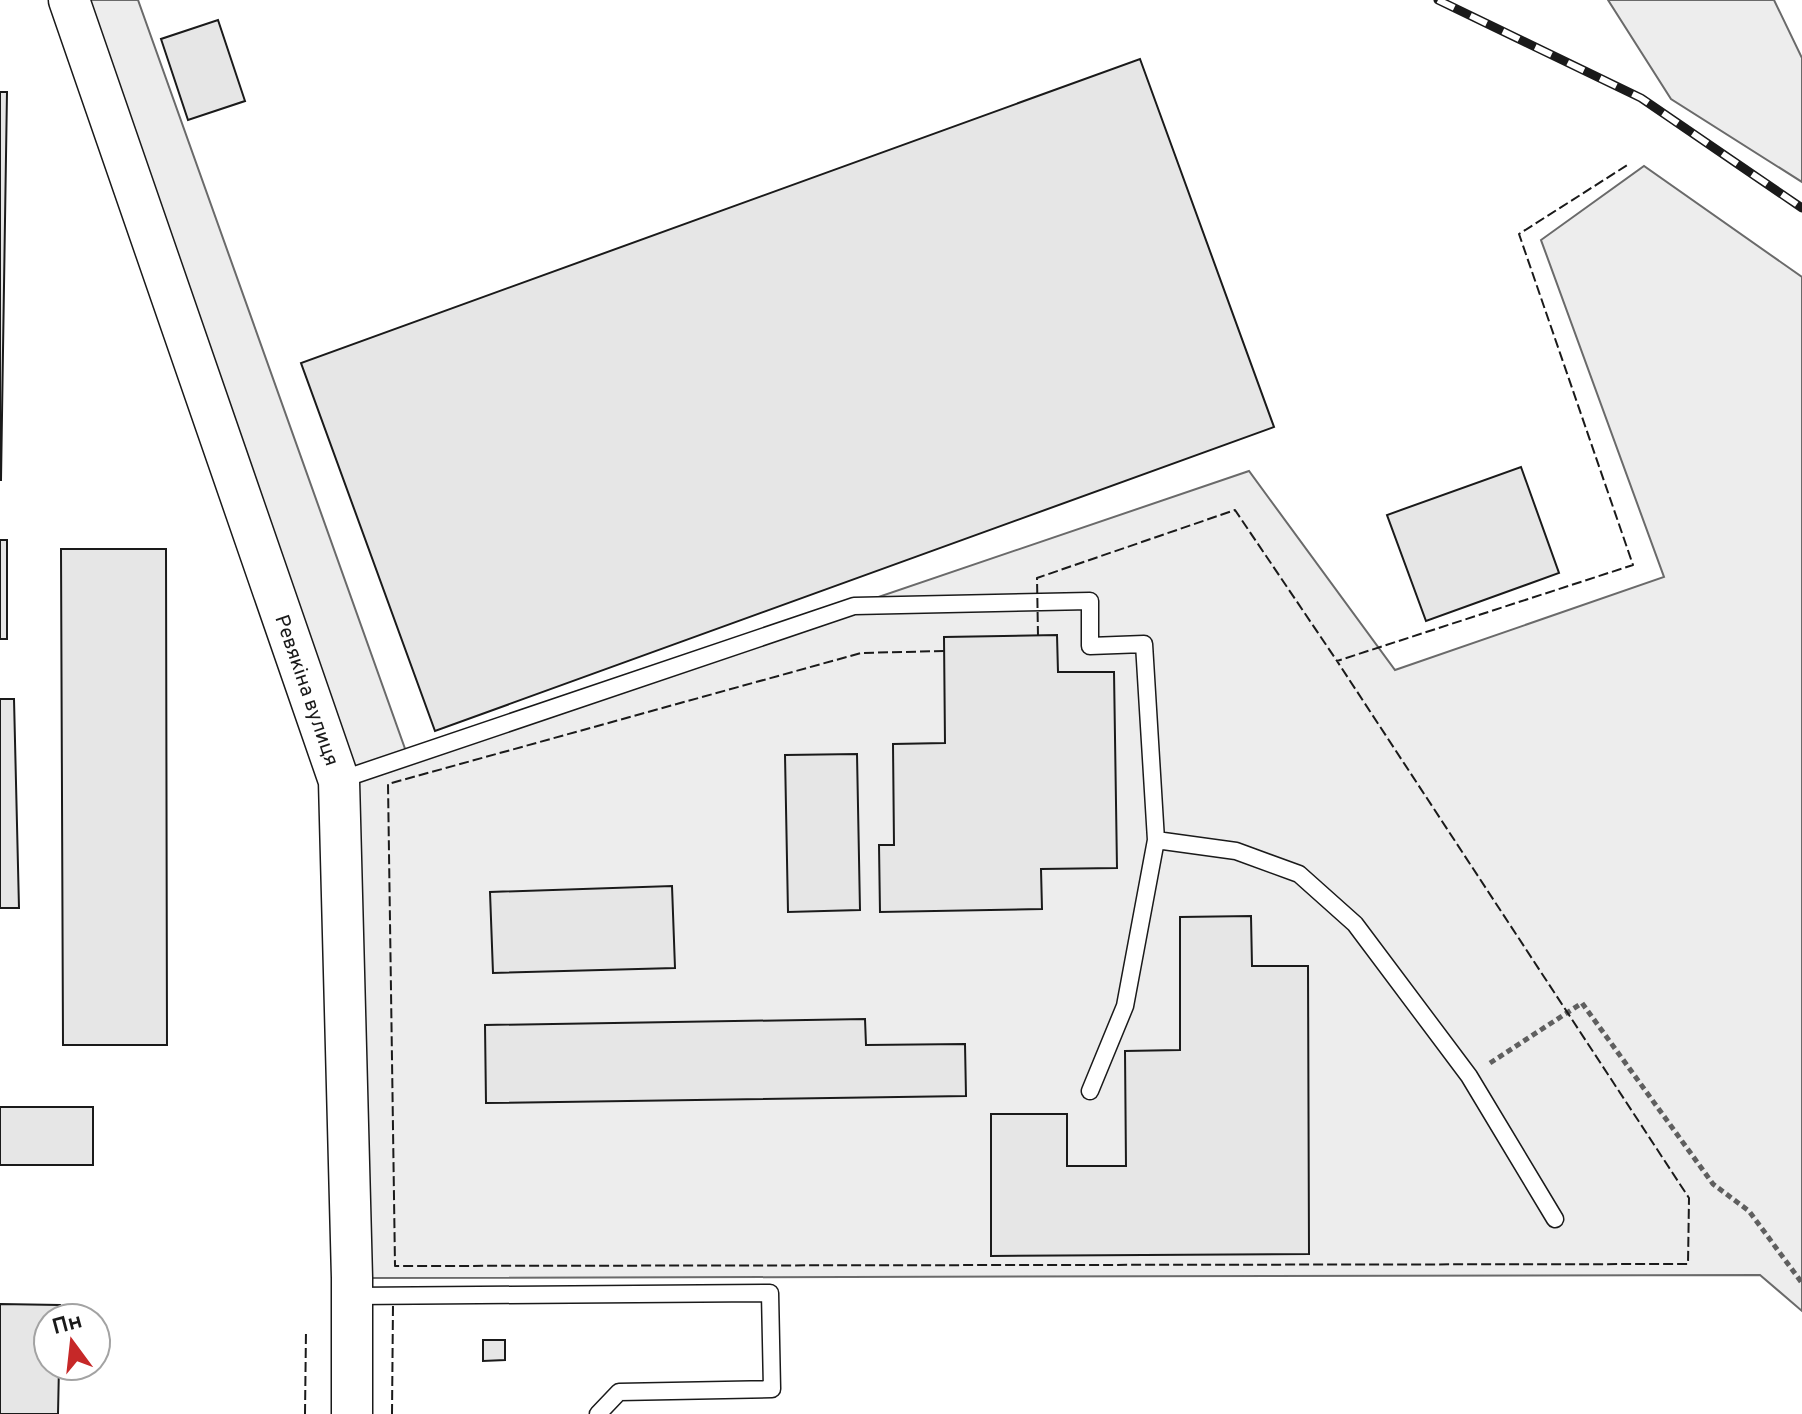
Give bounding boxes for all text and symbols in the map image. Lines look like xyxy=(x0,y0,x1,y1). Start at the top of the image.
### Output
street label: Ревякіна вулиця xyxy=(267,612,344,770)
north arrow xyxy=(32,1302,112,1382)
text: Пн xyxy=(50,1308,85,1342)

